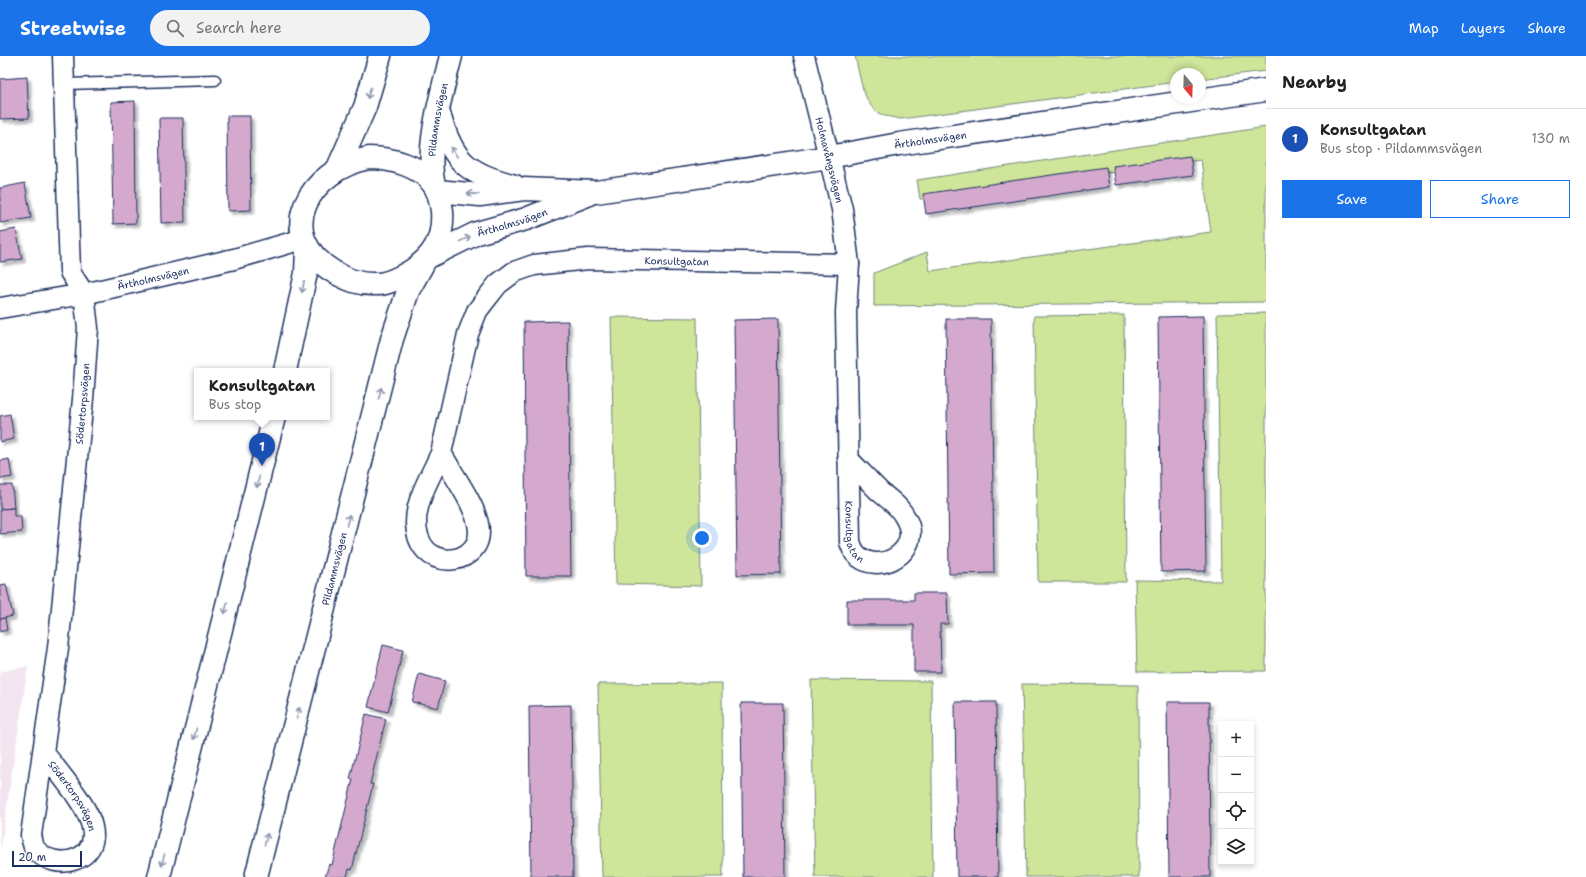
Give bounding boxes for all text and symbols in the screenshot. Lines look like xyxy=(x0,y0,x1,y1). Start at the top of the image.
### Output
search box xyxy=(150,10,430,46)
text: Streetwise xyxy=(20,16,126,41)
icon: search xyxy=(164,17,186,39)
text: Search here xyxy=(196,18,282,38)
text: Map xyxy=(1409,19,1439,37)
text: Layers xyxy=(1461,19,1505,37)
text: Share xyxy=(1527,19,1566,37)
north arrow xyxy=(1170,68,1206,104)
text: Nearby xyxy=(1282,71,1347,93)
street label: Pildammsvägen xyxy=(425,81,450,157)
one-way arrow xyxy=(365,87,372,100)
street label: Holmavångsvägen xyxy=(813,116,847,204)
text: Konsultgatan xyxy=(1320,120,1426,140)
street label: Ärtholmsvägen xyxy=(893,128,967,151)
text: 1 xyxy=(1292,130,1298,147)
text: 130 m xyxy=(1532,130,1570,147)
text: Bus stop · Pildammsvägen xyxy=(1320,140,1482,157)
one-way arrow xyxy=(450,146,458,158)
button: Save xyxy=(1282,180,1422,218)
button: Share xyxy=(1430,180,1570,218)
one-way arrow xyxy=(467,191,480,198)
street label: Ärtholmsvägen xyxy=(475,205,549,239)
one-way arrow xyxy=(459,235,471,242)
street label: Konsultgatan xyxy=(644,254,709,268)
street label: Ärtholmsvägen xyxy=(116,263,190,293)
one-way arrow xyxy=(299,280,307,293)
street label: Södertorpsvägen xyxy=(72,363,92,445)
popup xyxy=(194,368,330,420)
text: Konsultgatan xyxy=(209,376,315,396)
one-way arrow xyxy=(376,387,384,400)
text: Bus stop xyxy=(209,396,261,413)
pin: 1 xyxy=(249,433,275,466)
one-way arrow xyxy=(253,475,261,488)
street label: Konsultgatan xyxy=(843,500,867,565)
one-way arrow xyxy=(344,513,352,526)
your location xyxy=(692,528,712,548)
street label: Pildammsvägen xyxy=(318,531,349,607)
one-way arrow xyxy=(222,601,230,614)
one-way arrow xyxy=(295,707,302,720)
map controls xyxy=(1218,721,1254,865)
button: + xyxy=(1218,721,1254,757)
one-way arrow xyxy=(190,727,198,740)
button: − xyxy=(1218,757,1254,793)
street label: Södertorpsvägen xyxy=(46,758,99,832)
button: locate xyxy=(1218,793,1254,829)
button: layers xyxy=(1218,829,1254,865)
one-way arrow xyxy=(263,833,270,846)
scale bar xyxy=(12,849,82,868)
text: 20 m xyxy=(18,850,46,865)
one-way arrow xyxy=(159,854,167,867)

